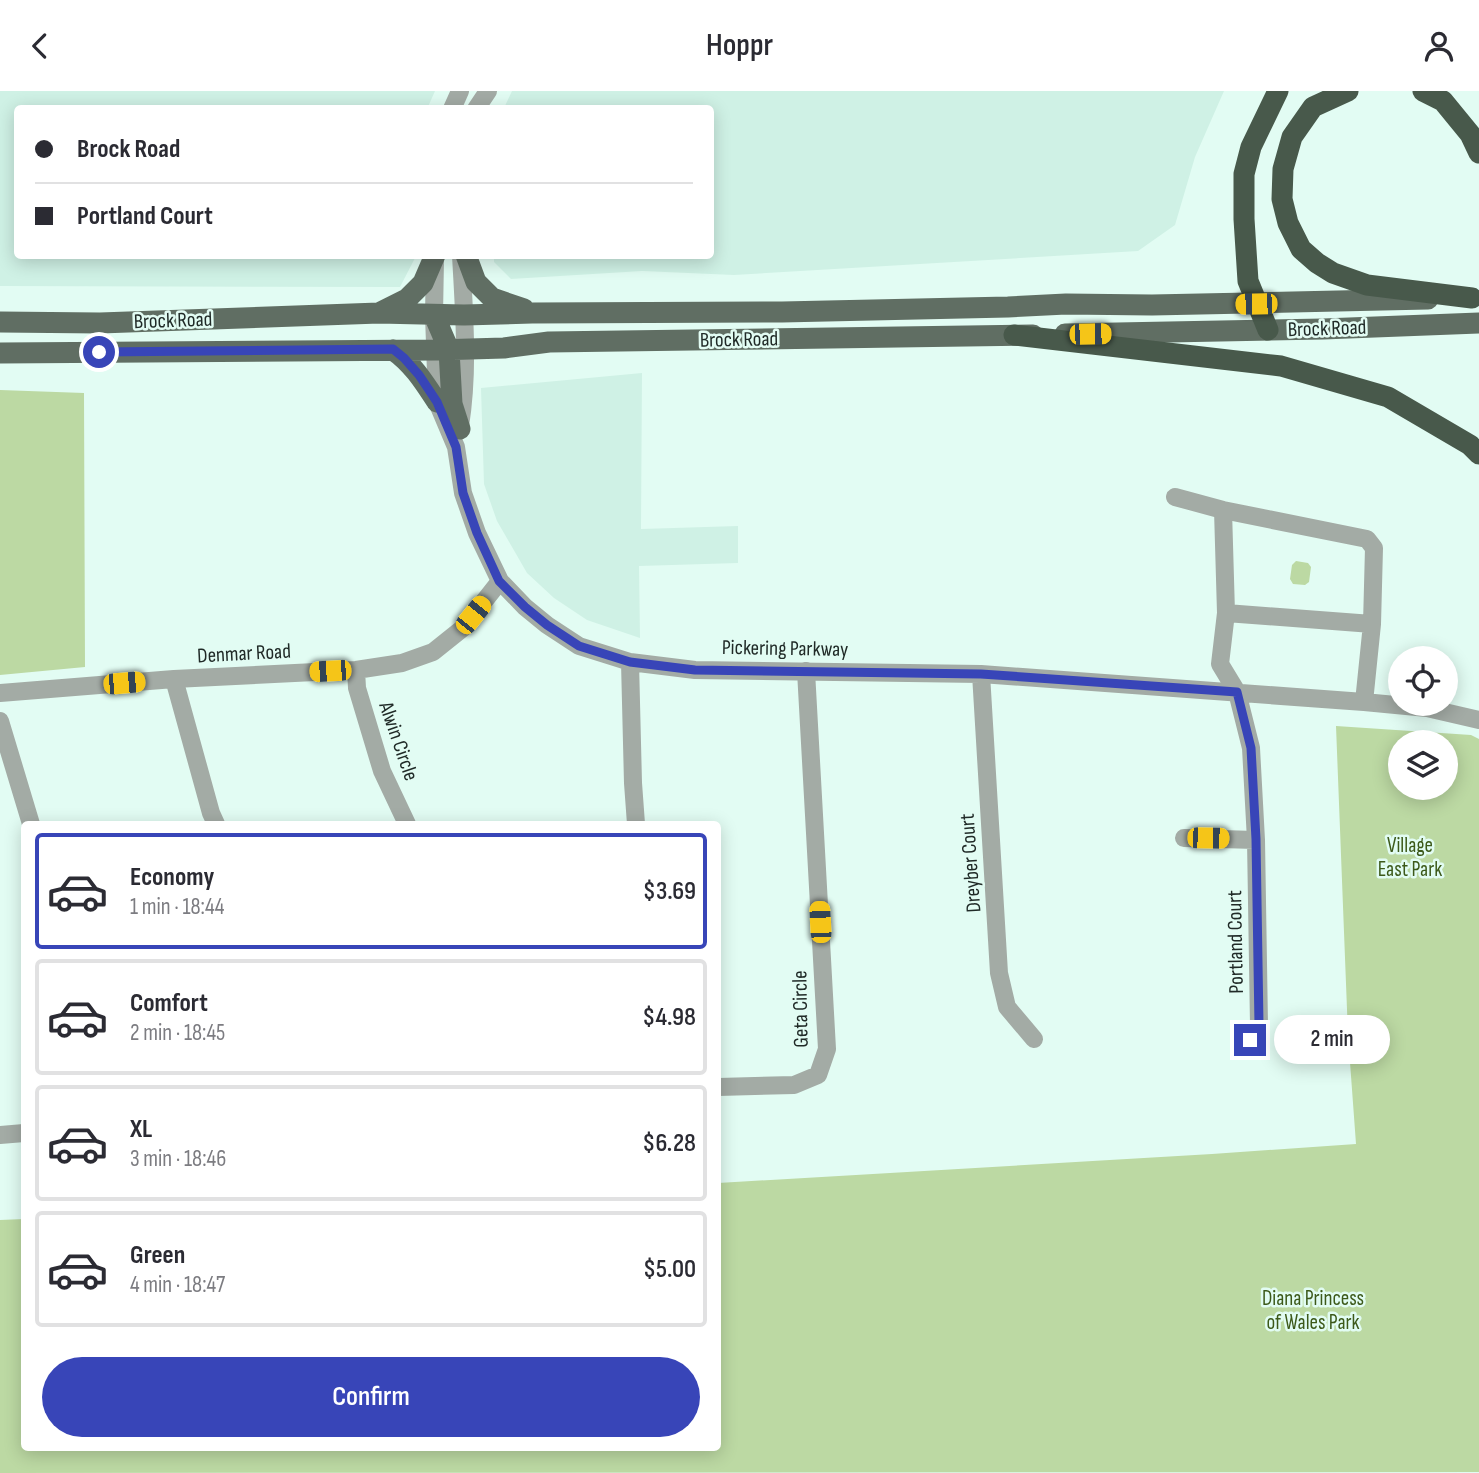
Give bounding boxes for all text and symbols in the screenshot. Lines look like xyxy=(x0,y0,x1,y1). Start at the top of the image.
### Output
text: Hoppr xyxy=(706,26,773,65)
icon: back xyxy=(21,27,59,65)
icon: person xyxy=(1420,27,1458,65)
text: Brock Road xyxy=(77,134,180,165)
text: Portland Court xyxy=(77,201,213,232)
car xyxy=(1235,293,1278,315)
street label: Brock Road xyxy=(133,307,213,334)
street label: Brock Road xyxy=(1287,315,1367,342)
car xyxy=(1069,323,1112,345)
street label: Brock Road xyxy=(700,326,778,353)
route start xyxy=(83,336,115,368)
car xyxy=(452,592,495,638)
street label: Pickering Parkway xyxy=(722,635,848,662)
street label: Denmar Road xyxy=(197,639,291,668)
map controls xyxy=(1388,646,1458,800)
button: locate xyxy=(1388,646,1458,716)
car xyxy=(309,659,352,683)
car xyxy=(103,671,146,695)
street label: Alwin Circle xyxy=(373,698,424,784)
button: layers xyxy=(1388,730,1458,800)
street label: Dreyber Court xyxy=(955,813,986,913)
car xyxy=(1187,827,1230,849)
park label: Village East Park xyxy=(1378,833,1442,882)
icon: car xyxy=(46,860,109,923)
text: Economy xyxy=(130,862,214,893)
text: $3.69 xyxy=(643,876,696,907)
street label: Portland Court xyxy=(1222,890,1249,994)
text: 1 min · 18:44 xyxy=(130,893,224,921)
car xyxy=(809,900,832,944)
street label: Geta Circle xyxy=(787,970,814,1048)
icon: car xyxy=(46,986,109,1049)
text: Comfort xyxy=(130,988,208,1019)
text: $4.98 xyxy=(642,1002,696,1033)
callout: 2 min xyxy=(1274,1016,1390,1065)
text: 2 min · 18:45 xyxy=(130,1019,225,1047)
route end xyxy=(1234,1024,1266,1056)
text: 2 min xyxy=(1310,1025,1354,1053)
icon: car xyxy=(46,1112,109,1175)
text: XL xyxy=(130,1114,152,1145)
text: $6.28 xyxy=(642,1128,696,1159)
text: 3 min · 18:46 xyxy=(130,1145,226,1173)
icon: car xyxy=(46,1238,109,1301)
text: Green xyxy=(130,1240,185,1271)
text: $5.00 xyxy=(643,1254,696,1285)
text: 4 min · 18:47 xyxy=(130,1271,225,1299)
park label: Diana Princess of Wales Park xyxy=(1262,1286,1364,1335)
button: Confirm xyxy=(42,1357,700,1437)

